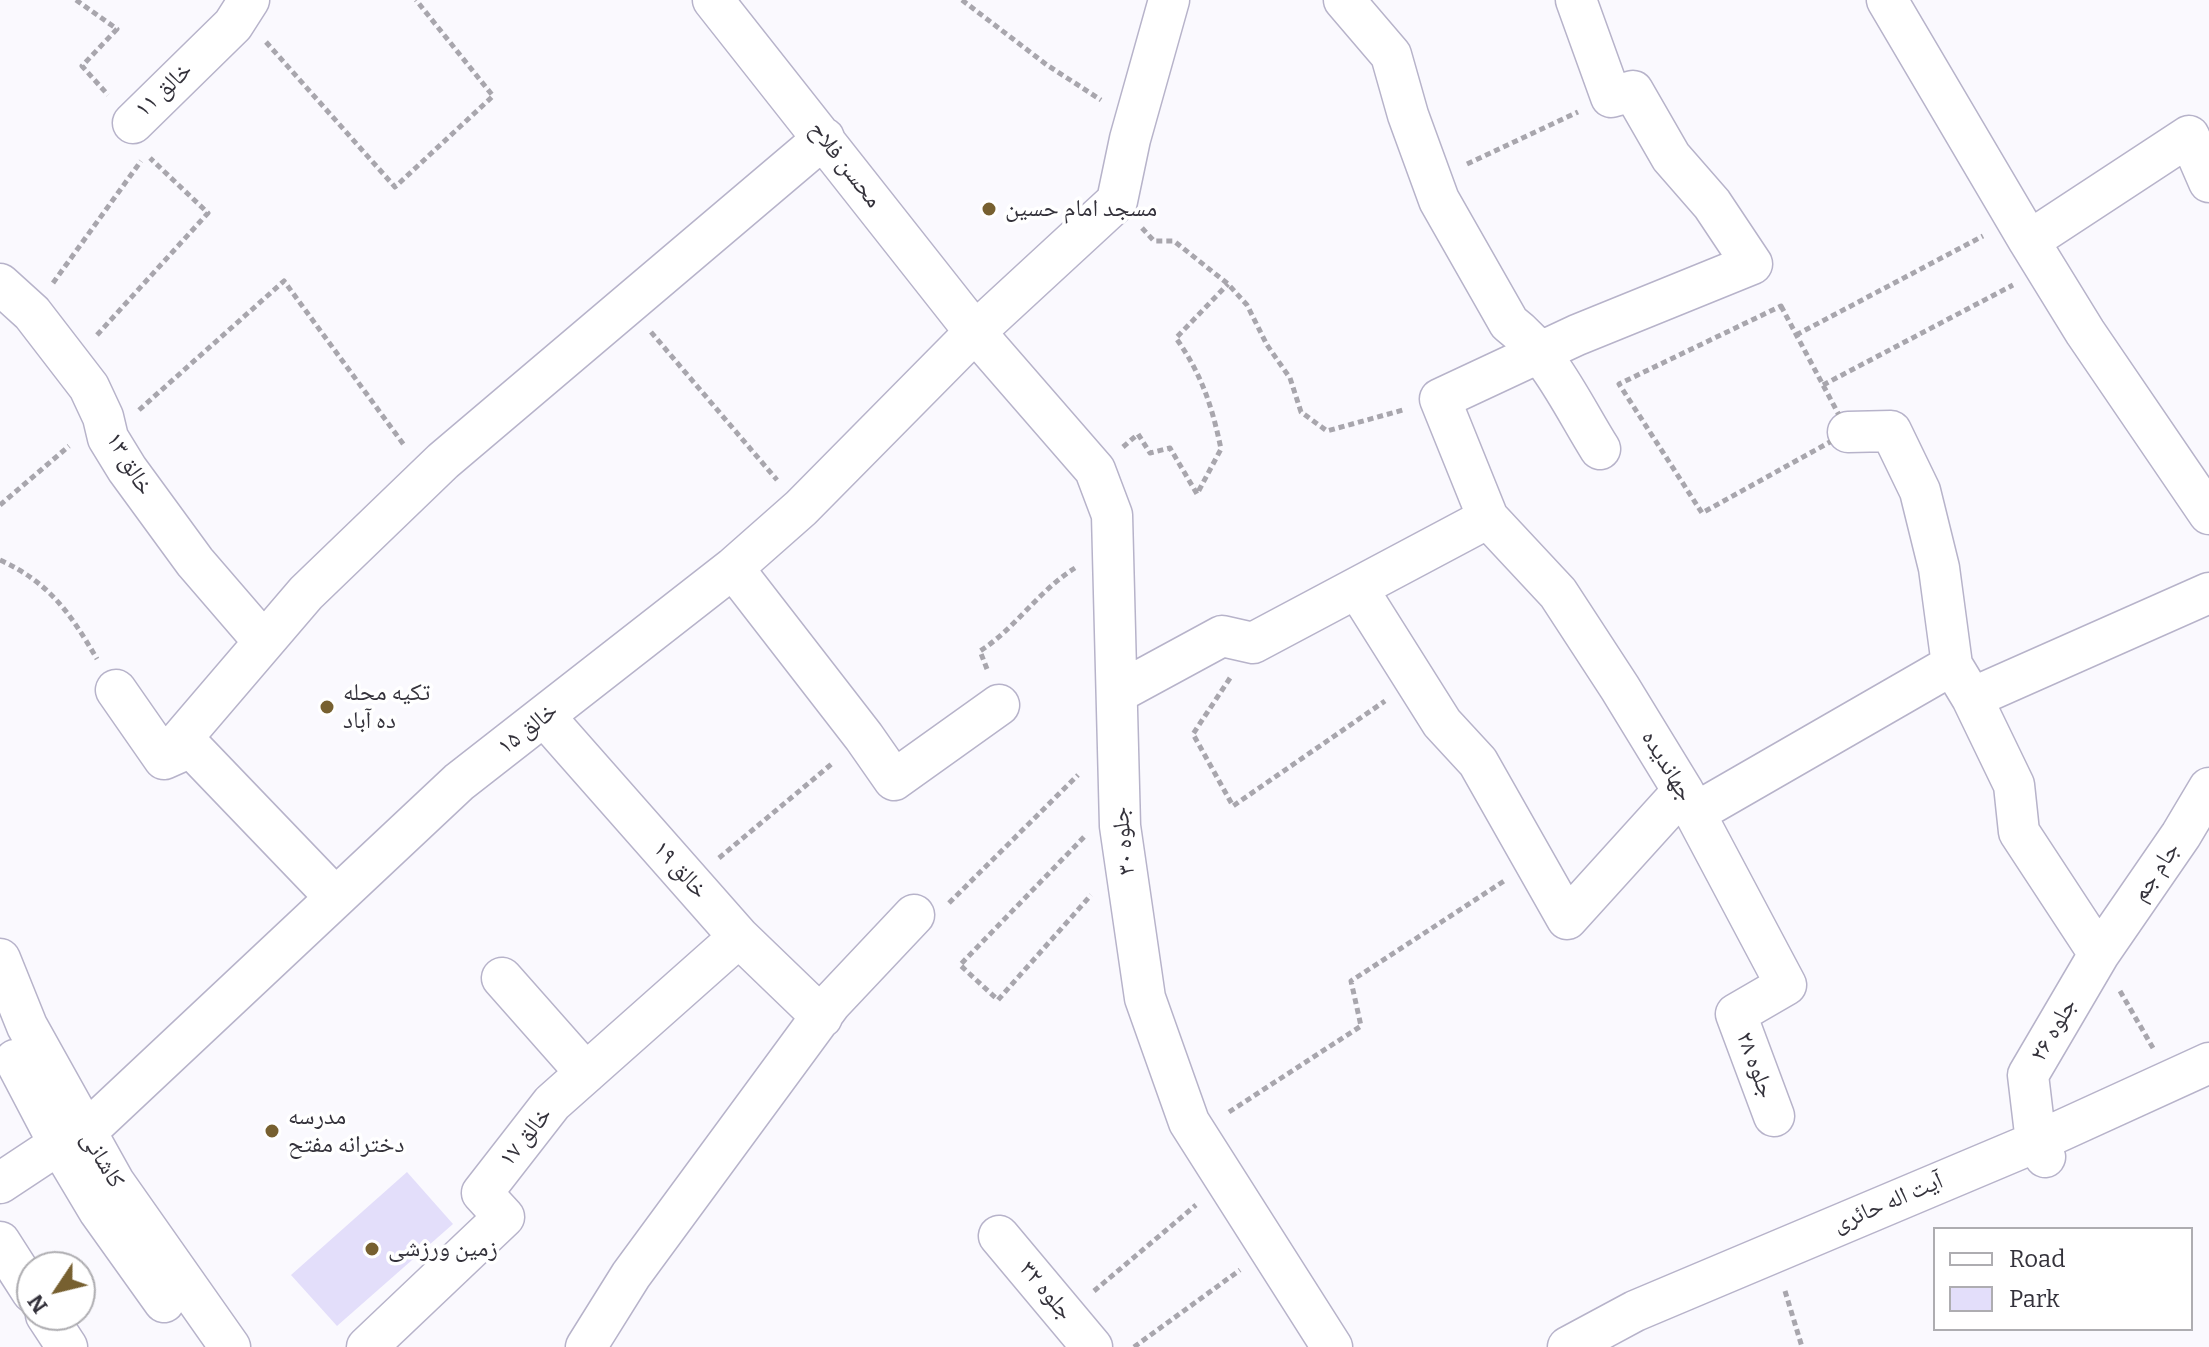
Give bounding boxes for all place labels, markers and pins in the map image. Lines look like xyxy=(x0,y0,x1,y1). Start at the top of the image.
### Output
place label: مسجد امام حسین xyxy=(1005,195,1157,223)
marker: مسجد امام حسین xyxy=(980,200,998,218)
place label: تکیه محله ده آباد xyxy=(343,679,430,735)
marker: تکیه محله ده آباد xyxy=(318,698,336,716)
place label: مدرسه دخترانه مفتح xyxy=(288,1103,404,1159)
marker: مدرسه دخترانه مفتح xyxy=(263,1122,281,1140)
place label: زمین ورزشی xyxy=(388,1235,498,1263)
marker: زمین ورزشی xyxy=(363,1240,381,1258)

